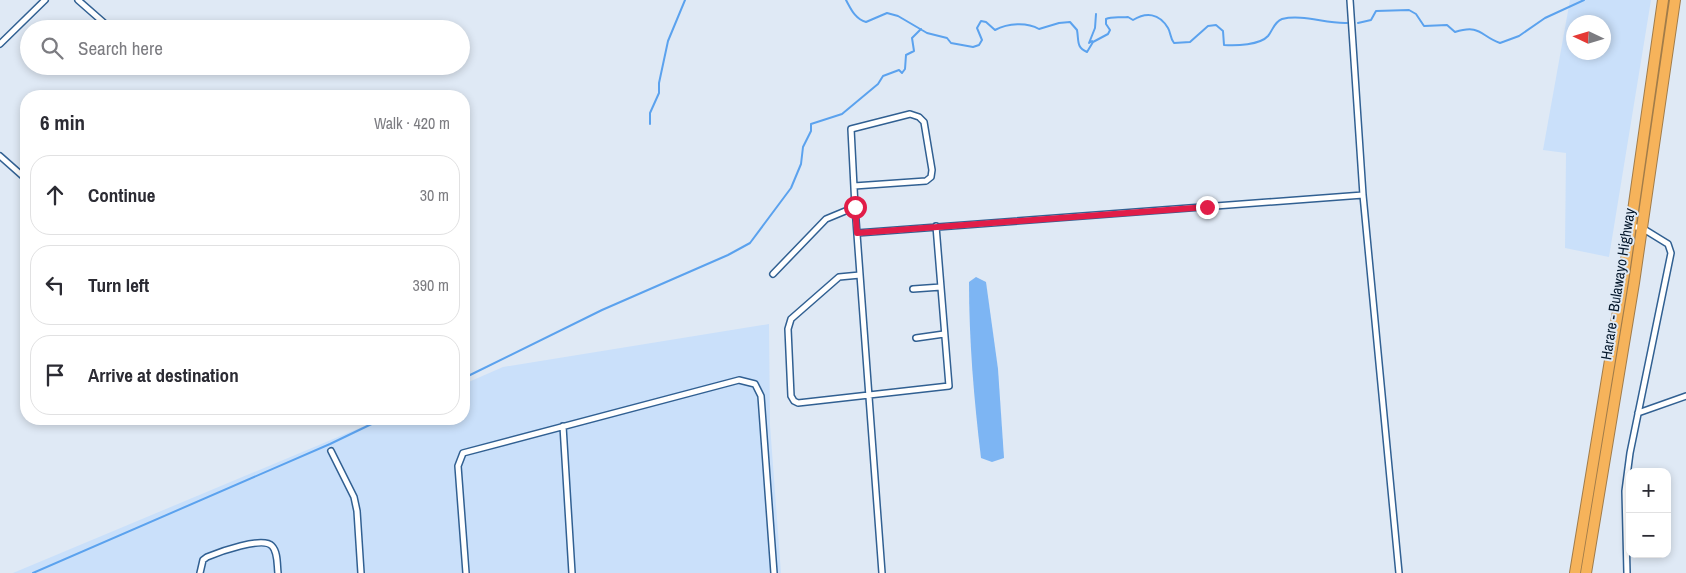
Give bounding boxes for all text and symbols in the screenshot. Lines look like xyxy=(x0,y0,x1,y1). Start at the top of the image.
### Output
north arrow xyxy=(1566,15,1611,60)
search box xyxy=(20,20,470,75)
icon: search xyxy=(38,34,66,62)
text: Search here xyxy=(78,35,163,61)
text: 6 min xyxy=(40,108,85,137)
text: Walk · 420 m xyxy=(374,112,450,134)
icon: ahead xyxy=(41,181,69,209)
text: Continue xyxy=(88,182,156,208)
text: 30 m xyxy=(420,184,449,206)
route start xyxy=(844,196,867,219)
route end xyxy=(1196,196,1219,219)
street label: Harare - Bulawayo Highway xyxy=(1595,206,1640,361)
icon: left xyxy=(41,271,69,299)
text: Turn left xyxy=(88,272,149,298)
text: 390 m xyxy=(413,274,449,296)
icon: arrive xyxy=(41,361,69,389)
text: Arrive at destination xyxy=(88,362,239,388)
map controls xyxy=(1626,468,1671,558)
button: + xyxy=(1626,468,1671,513)
button: − xyxy=(1626,513,1671,558)

